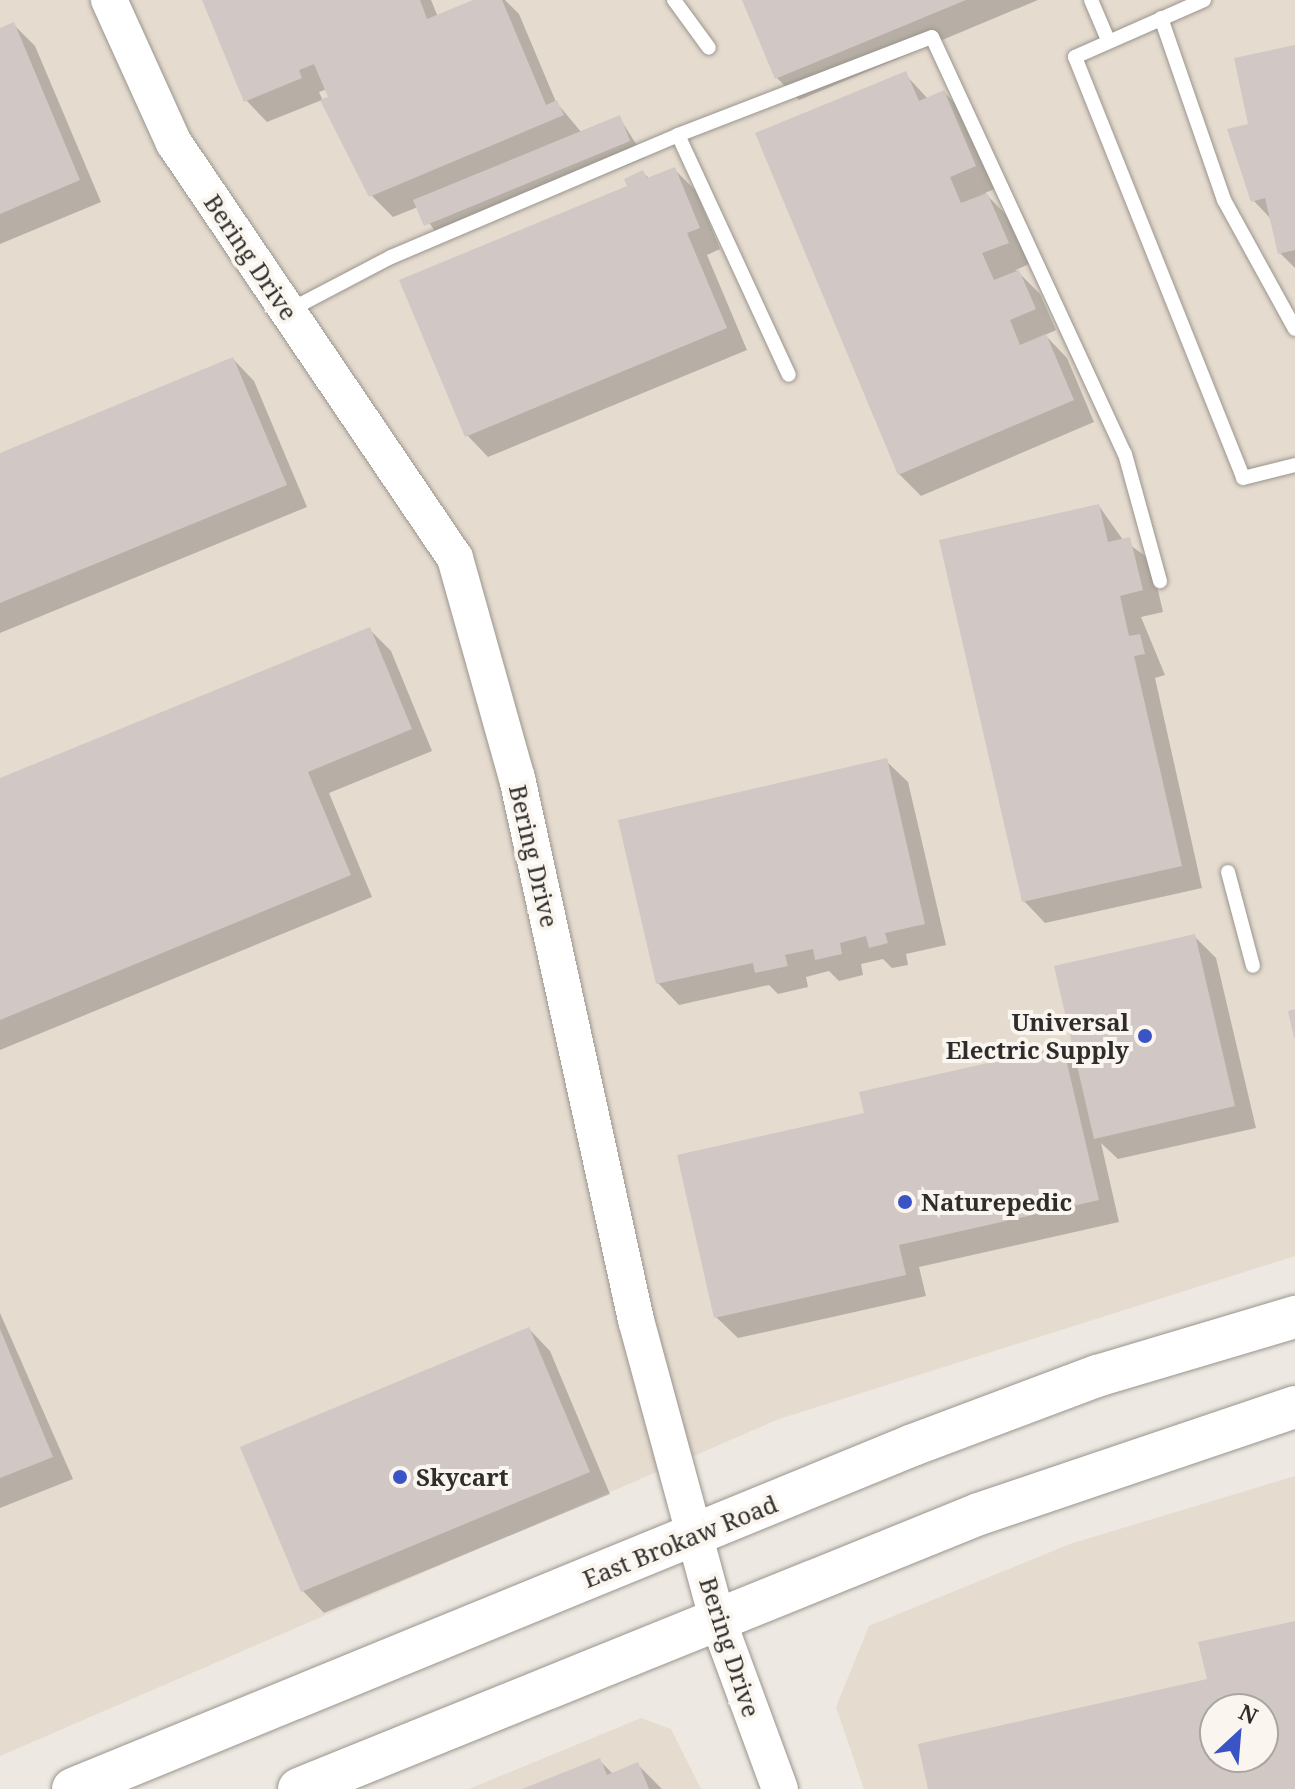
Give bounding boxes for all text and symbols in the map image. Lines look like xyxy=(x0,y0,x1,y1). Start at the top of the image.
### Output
street label: Bering Drive xyxy=(198,189,304,325)
street label: Bering Drive xyxy=(504,782,564,930)
place label: Universal Electric Supply xyxy=(946,1008,1129,1064)
marker: Universal Electric Supply xyxy=(1136,1027,1154,1045)
place label: Naturepedic xyxy=(921,1188,1072,1216)
marker: Naturepedic xyxy=(896,1193,914,1211)
place label: Skycart xyxy=(416,1463,508,1491)
marker: Skycart xyxy=(391,1468,409,1486)
street label: East Brokaw Road xyxy=(579,1489,781,1593)
street label: Bering Drive xyxy=(694,1573,766,1721)
north arrow xyxy=(1199,1693,1279,1773)
text: N xyxy=(1234,1696,1263,1731)

